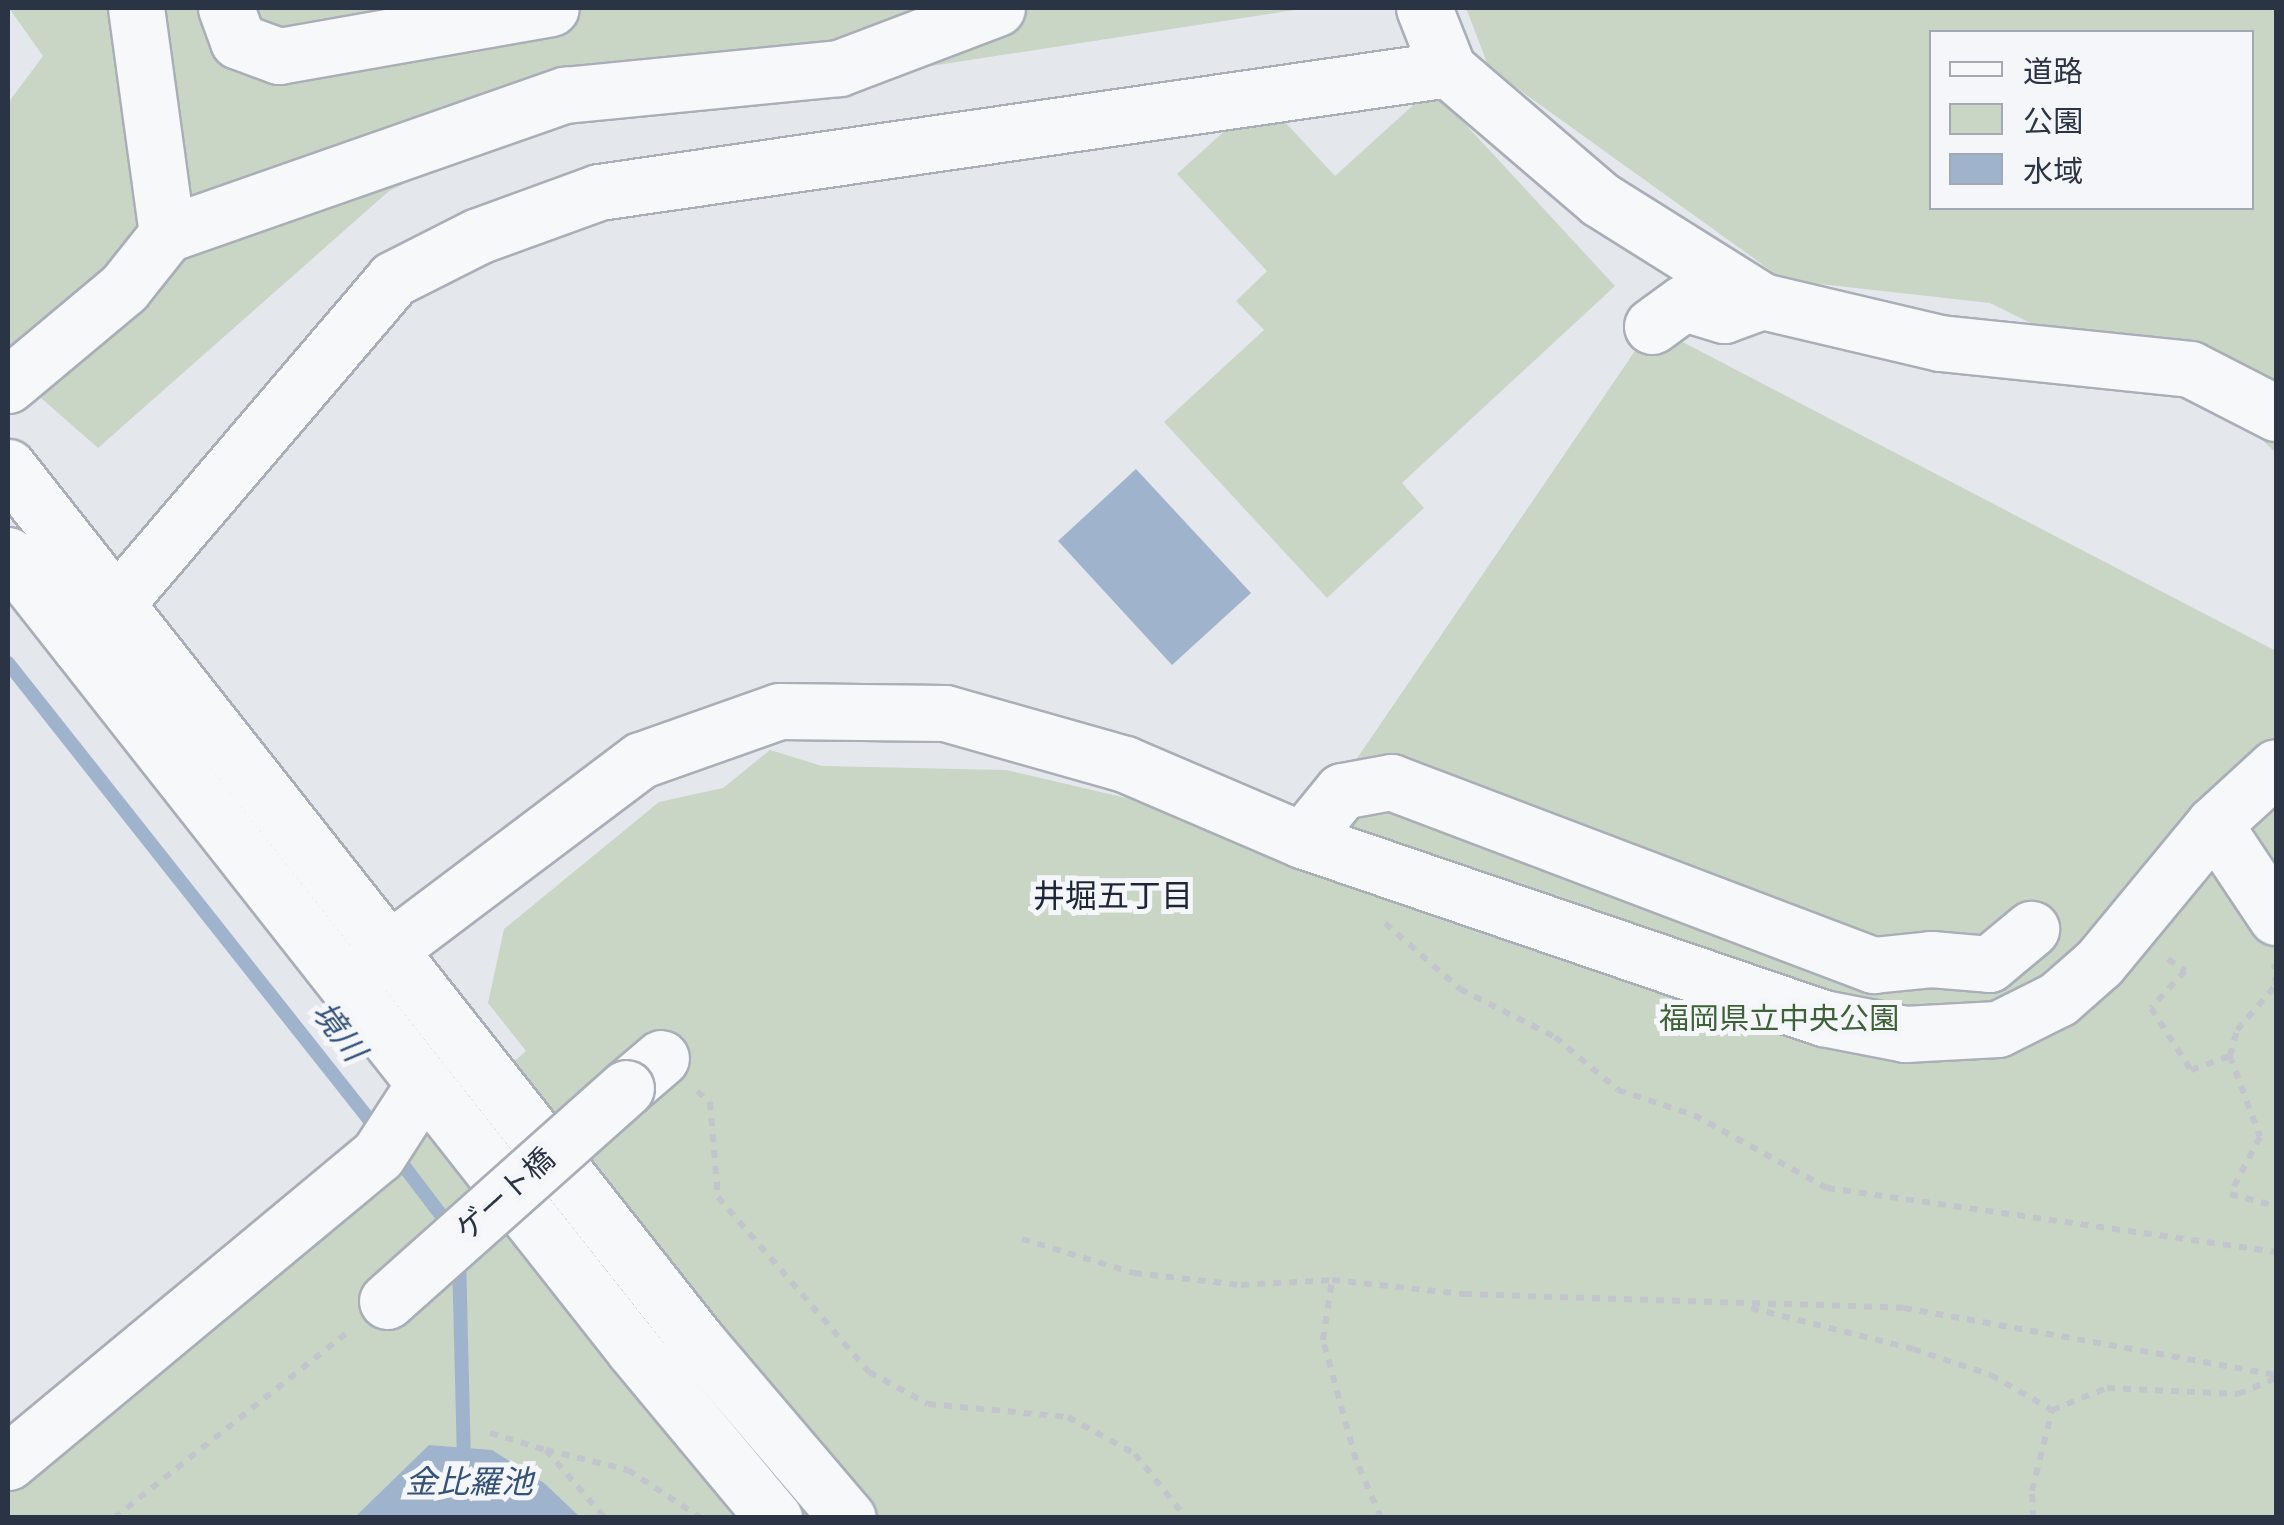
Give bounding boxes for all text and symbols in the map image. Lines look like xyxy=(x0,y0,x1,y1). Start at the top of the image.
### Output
legend xyxy=(1929,30,2254,210)
text: 道路 xyxy=(2023,54,2083,91)
text: 公園 xyxy=(2023,104,2083,141)
text: 水域 xyxy=(2023,154,2083,191)
district label: 井堀五丁目 xyxy=(1033,878,1193,916)
water label: 境川 xyxy=(303,995,373,1069)
park label: 福岡県立中央公園 xyxy=(1659,1002,1899,1038)
street label: ゲート橋 xyxy=(449,1141,563,1249)
water label: 金比羅池 xyxy=(405,1464,533,1502)

